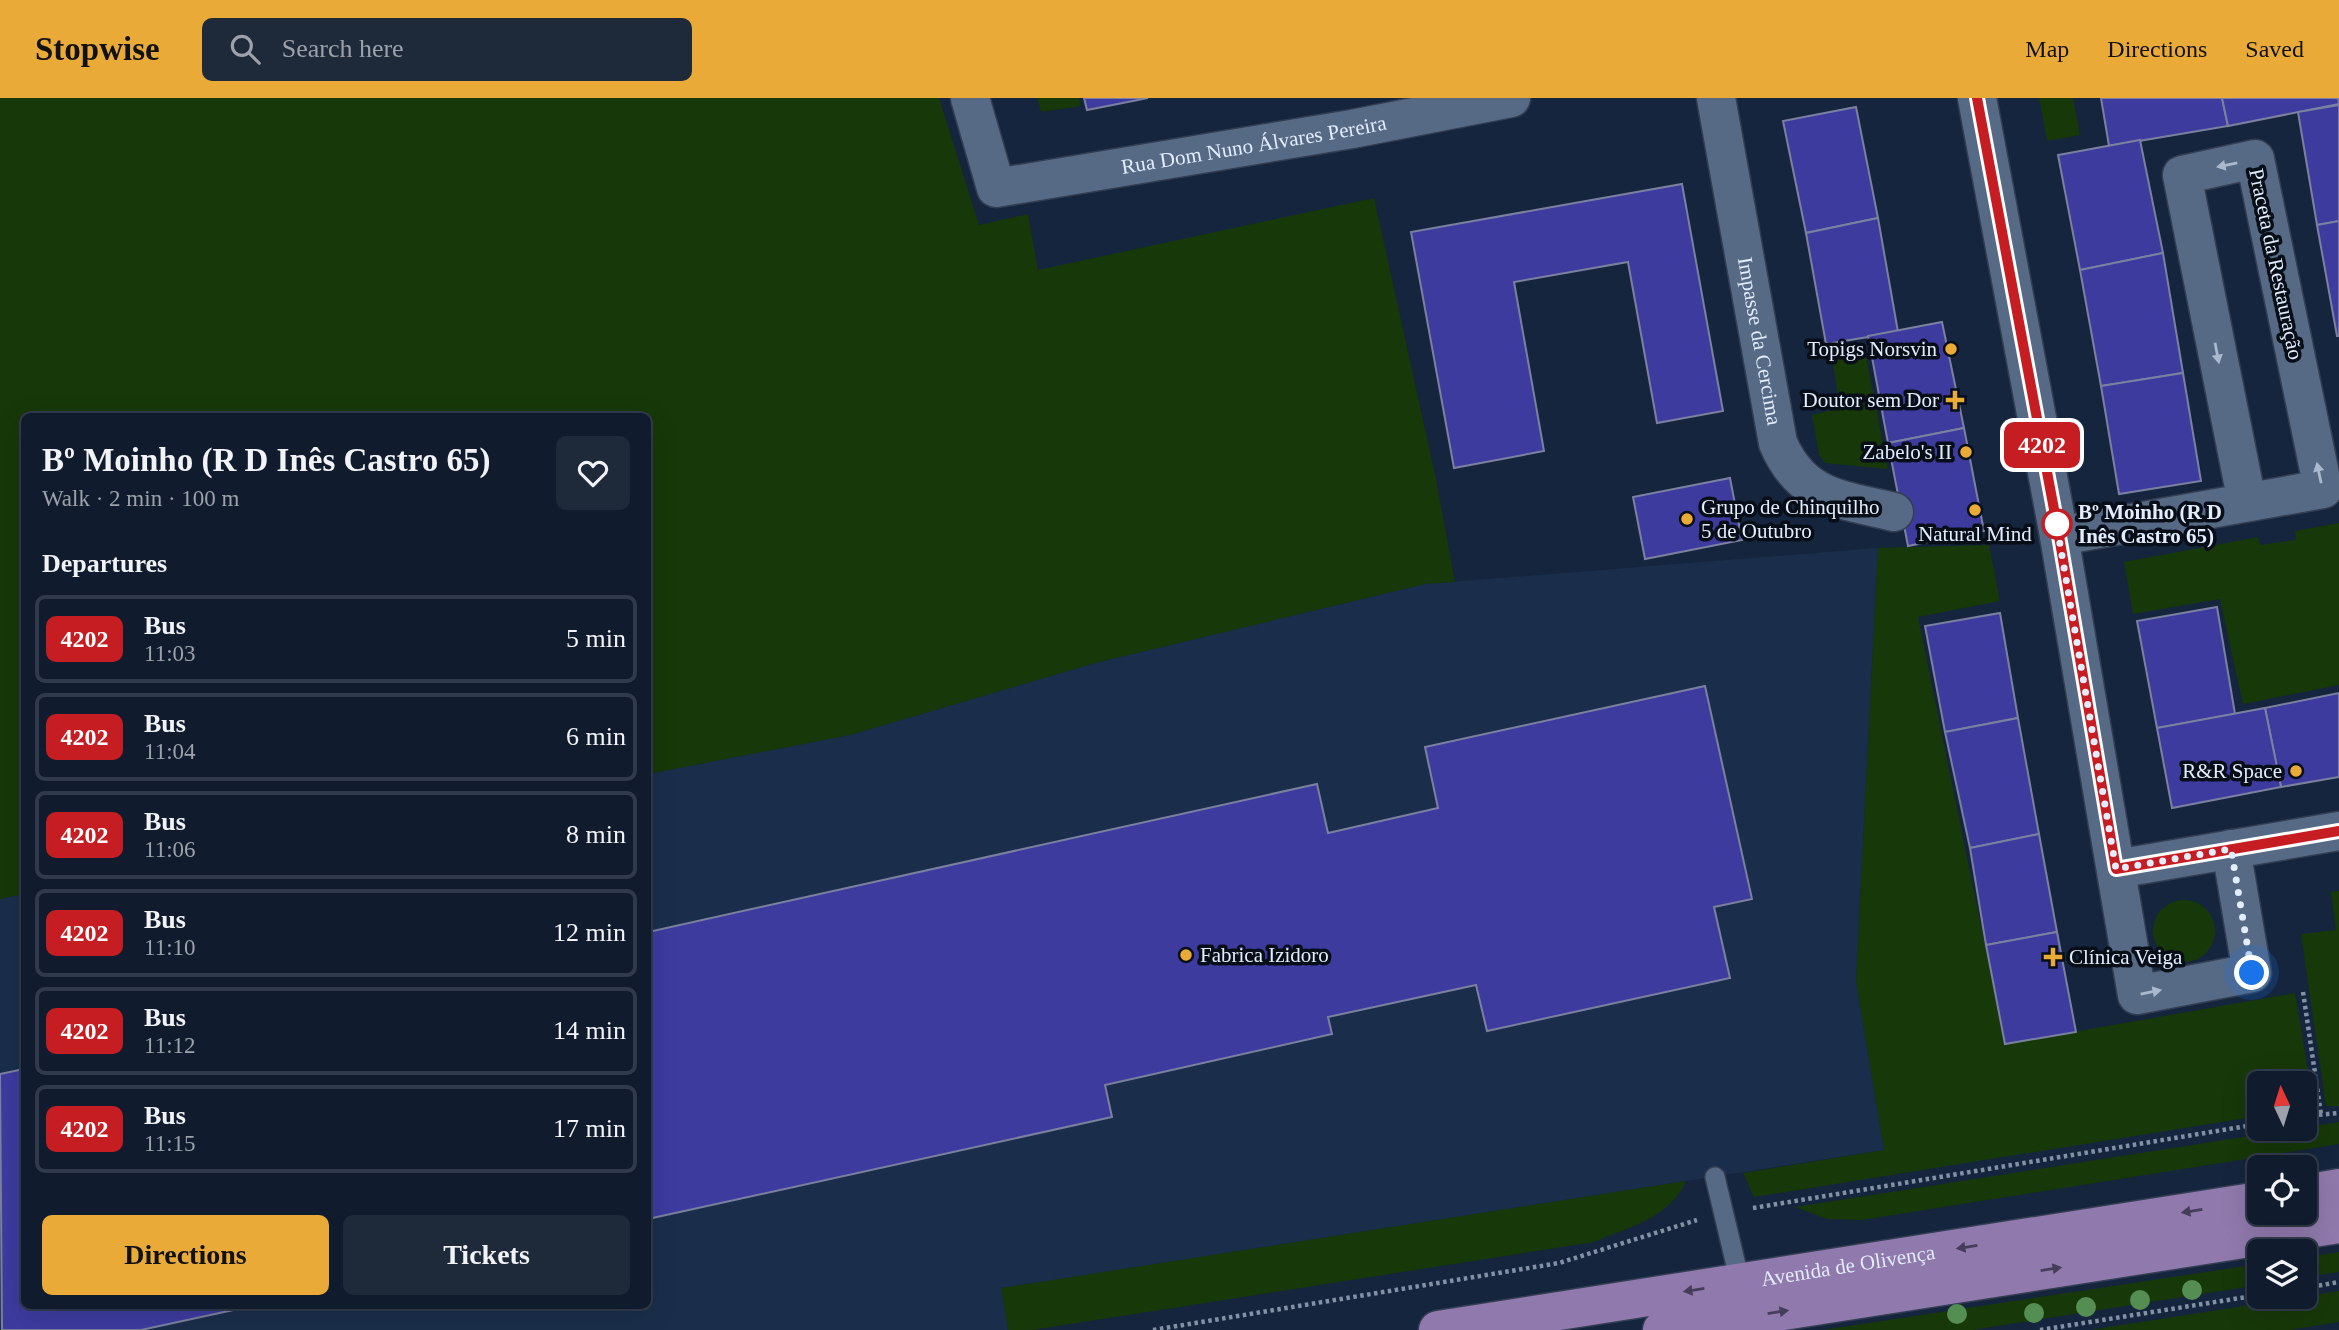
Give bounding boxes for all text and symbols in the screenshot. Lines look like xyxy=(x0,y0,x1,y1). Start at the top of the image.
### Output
search box xyxy=(202,18,692,81)
icon: search xyxy=(226,30,264,68)
text: Stopwise xyxy=(35,31,160,67)
text: Search here xyxy=(282,34,404,63)
text: Map xyxy=(2025,36,2069,62)
text: Directions xyxy=(2107,36,2207,62)
text: Saved xyxy=(2245,36,2304,62)
street label: Rua Dom Nuno Álvares Pereira xyxy=(1119,110,1389,179)
one-way arrow xyxy=(2216,159,2238,170)
street label: Praceta da Restauração xyxy=(2244,166,2308,362)
street label: Impasse da Cercima xyxy=(1733,255,1787,428)
place label: Topigs Norsvin xyxy=(1807,337,1937,361)
marker: Topigs Norsvin xyxy=(1943,341,1959,357)
one-way arrow xyxy=(2211,342,2222,364)
place label: Doutor sem Dor xyxy=(1803,388,1939,412)
marker: Doutor sem Dor xyxy=(1945,390,1965,410)
line badge: 4202 xyxy=(1993,422,2091,468)
text: 4202 xyxy=(2018,432,2066,458)
button: heart xyxy=(556,436,630,510)
place label: Zabelo's II xyxy=(1863,440,1952,464)
text: Bº Moinho (R D Inês Castro 65) xyxy=(42,442,490,478)
marker: Zabelo's II xyxy=(1958,444,1974,460)
one-way arrow xyxy=(2314,462,2325,484)
text: Walk · 2 min · 100 m xyxy=(42,486,239,511)
place label: Grupo de Chinquilho 5 de Outubro xyxy=(1701,495,1880,543)
place label: Bº Moinho (R D Inês Castro 65) xyxy=(2078,500,2222,548)
marker: Natural Mind xyxy=(1967,502,1983,518)
marker: Bº Moinho (R D Inês Castro 65) xyxy=(2042,509,2072,539)
marker: Grupo de Chinquilho 5 de Outubro xyxy=(1679,511,1695,527)
place label: Natural Mind xyxy=(1918,522,2032,546)
text: Departures xyxy=(42,549,167,578)
text: Bus xyxy=(144,611,186,640)
text: 5 min xyxy=(566,624,626,653)
text: 4202 xyxy=(61,626,109,652)
text: 11:03 xyxy=(144,641,196,666)
text: Bus xyxy=(144,709,186,738)
text: 6 min xyxy=(566,722,626,751)
text: 4202 xyxy=(61,724,109,750)
text: 11:04 xyxy=(144,739,196,764)
place label: R&R Space xyxy=(2182,759,2282,783)
marker: R&R Space xyxy=(2288,763,2304,779)
text: Bus xyxy=(144,807,186,836)
text: 8 min xyxy=(566,820,626,849)
text: 4202 xyxy=(61,822,109,848)
text: 11:06 xyxy=(144,837,196,862)
text: Bus xyxy=(144,905,186,934)
text: 12 min xyxy=(553,918,626,947)
text: 4202 xyxy=(61,920,109,946)
text: 11:10 xyxy=(144,935,196,960)
place label: Fabrica Izidoro xyxy=(1200,943,1329,967)
place label: Clínica Veiga xyxy=(2069,945,2183,969)
marker: Fabrica Izidoro xyxy=(1178,947,1194,963)
marker: Clínica Veiga xyxy=(2043,947,2063,967)
your location xyxy=(2234,955,2269,990)
one-way arrow xyxy=(2140,987,2162,998)
text: Bus xyxy=(144,1003,186,1032)
text: 14 min xyxy=(553,1016,626,1045)
text: 4202 xyxy=(61,1018,109,1044)
text: 11:12 xyxy=(144,1033,196,1058)
north arrow xyxy=(2247,1071,2317,1141)
map controls xyxy=(2247,1071,2317,1309)
text: Bus xyxy=(144,1101,186,1130)
text: 17 min xyxy=(553,1114,626,1143)
text: 4202 xyxy=(61,1116,109,1142)
text: 11:15 xyxy=(144,1131,196,1156)
button: locate xyxy=(2247,1155,2317,1225)
one-way arrow xyxy=(2181,1206,2203,1217)
button: Directions xyxy=(42,1215,329,1295)
button: Tickets xyxy=(343,1215,630,1295)
button: layers xyxy=(2247,1239,2317,1309)
street label: Avenida de Olivença xyxy=(1759,1240,1937,1291)
one-way arrow xyxy=(1956,1242,1978,1253)
one-way arrow xyxy=(2040,1263,2062,1274)
one-way arrow xyxy=(1683,1285,1705,1296)
one-way arrow xyxy=(1767,1306,1789,1317)

